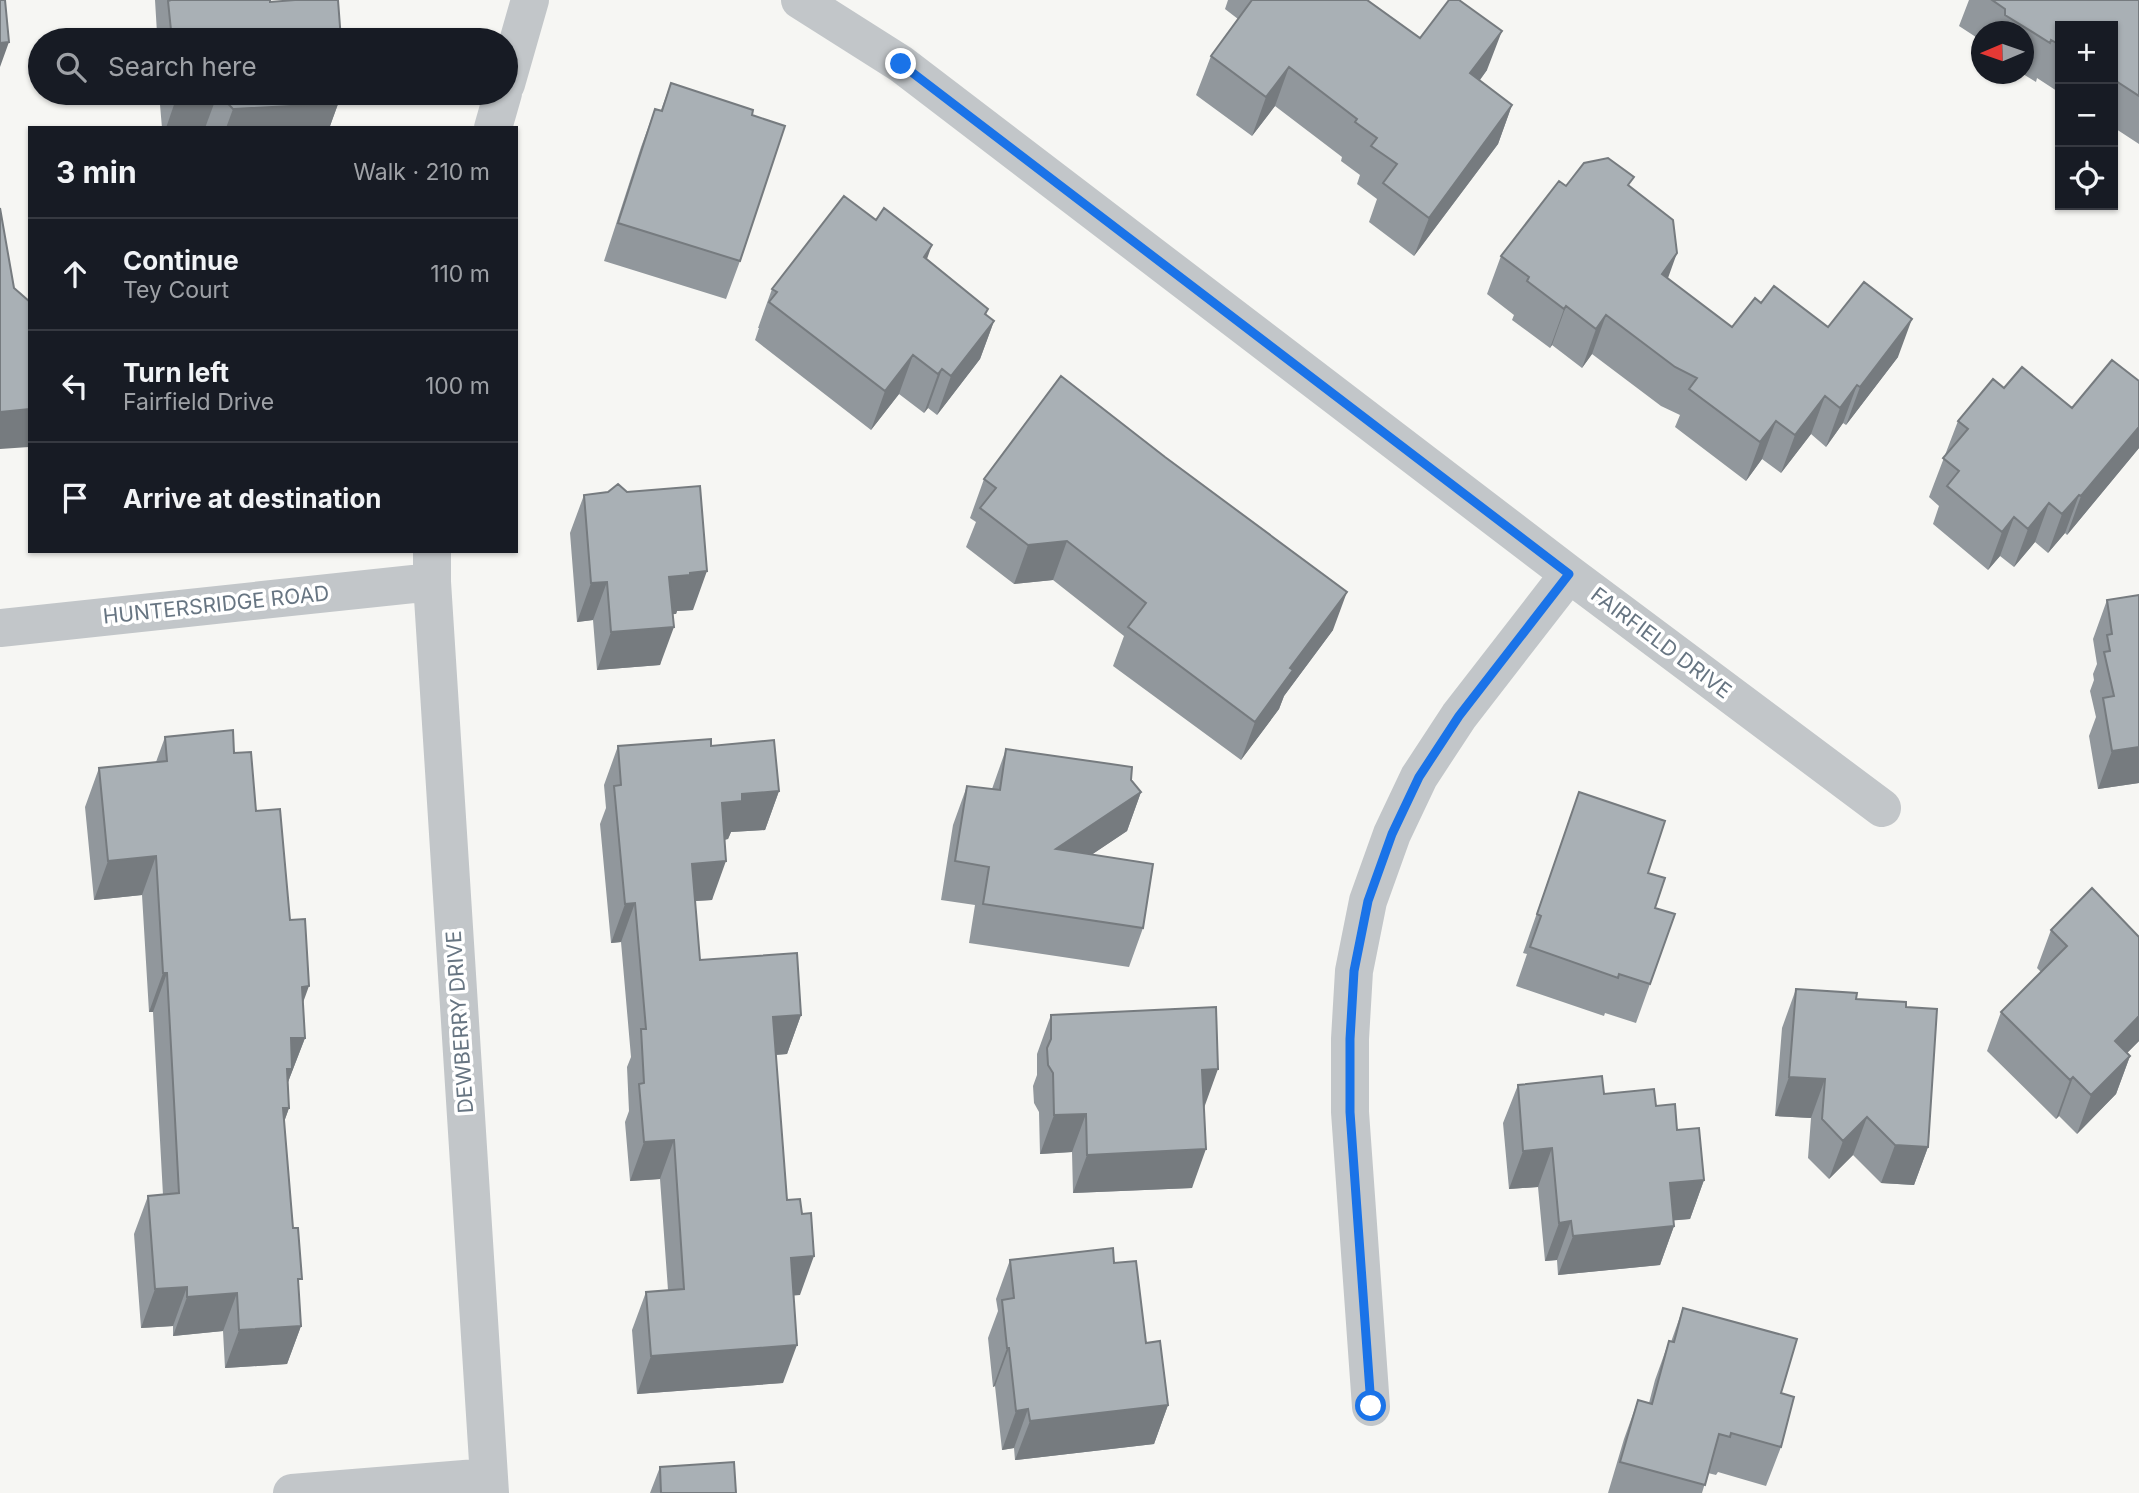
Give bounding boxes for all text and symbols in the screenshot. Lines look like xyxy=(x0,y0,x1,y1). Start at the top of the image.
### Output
north arrow xyxy=(1971,21,2034,84)
map controls xyxy=(2055,21,2118,210)
button: + xyxy=(2055,21,2118,84)
search box xyxy=(28,28,518,105)
icon: search xyxy=(52,48,90,86)
route end xyxy=(885,48,916,79)
text: Search here xyxy=(108,51,257,82)
button: − xyxy=(2055,84,2118,147)
button: locate xyxy=(2055,147,2118,210)
text: 3 min xyxy=(56,154,137,190)
text: Walk · 210 m xyxy=(353,158,490,186)
text: Continue xyxy=(123,245,239,276)
icon: ahead xyxy=(56,255,94,293)
text: 110 m xyxy=(430,260,490,288)
text: Tey Court xyxy=(123,276,229,304)
text: Turn left xyxy=(123,357,229,388)
icon: left xyxy=(56,367,94,405)
text: 100 m xyxy=(425,372,490,400)
text: Fairfield Drive xyxy=(123,388,274,416)
icon: arrive xyxy=(56,479,94,517)
text: Arrive at destination xyxy=(123,483,382,514)
street label: HUNTERSRIDGE ROAD xyxy=(102,580,330,629)
street label: FAIRFIELD DRIVE xyxy=(1586,582,1736,703)
street label: DEWBERRY DRIVE xyxy=(441,930,478,1114)
route start xyxy=(1355,1390,1386,1421)

